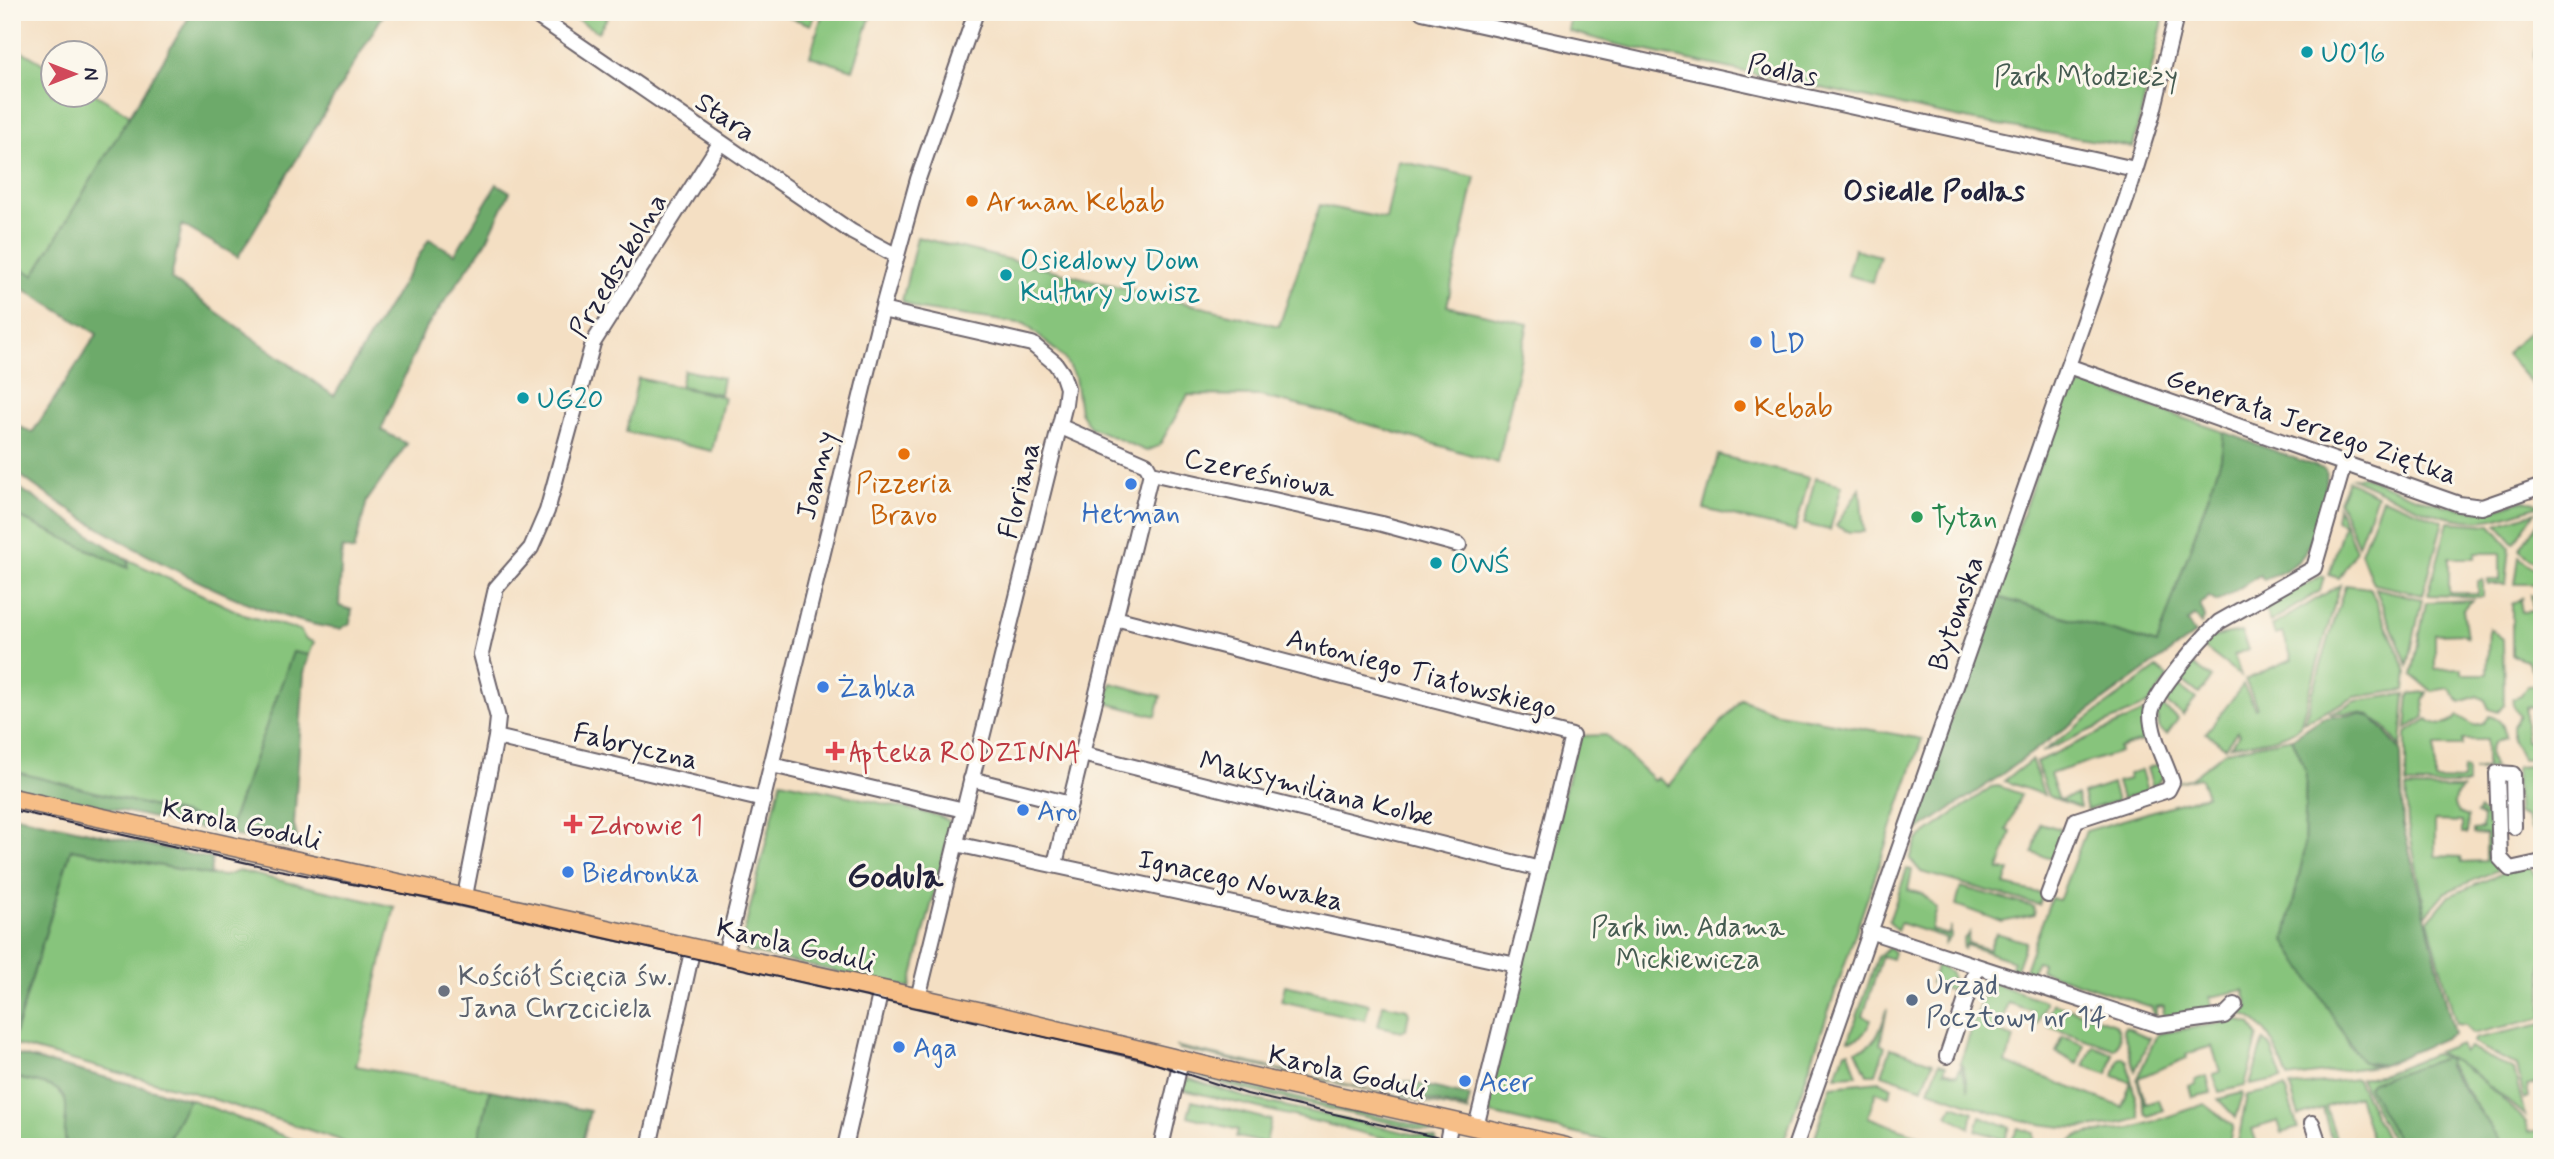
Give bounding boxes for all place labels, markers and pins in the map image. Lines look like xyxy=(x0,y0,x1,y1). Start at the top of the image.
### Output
place label: UO16 xyxy=(2321,36,2386,73)
marker: UO16 xyxy=(2299,44,2315,60)
place label: Arman Kebab xyxy=(986,185,1165,222)
marker: Arman Kebab xyxy=(964,193,980,209)
place label: Osiedlowy Dom Kultury Jowisz xyxy=(1020,243,1201,312)
marker: Osiedlowy Dom Kultury Jowisz xyxy=(998,267,1014,283)
place label: LD xyxy=(1770,326,1805,363)
marker: LD xyxy=(1748,334,1764,350)
place label: UG20 xyxy=(537,382,603,419)
marker: UG20 xyxy=(515,390,531,406)
place label: Kebab xyxy=(1754,390,1833,427)
marker: Kebab xyxy=(1732,398,1748,414)
marker: Pizzeria Bravo xyxy=(896,446,912,462)
place label: Pizzeria Bravo xyxy=(856,466,952,535)
marker: Hetman xyxy=(1123,476,1139,492)
place label: Hetman xyxy=(1082,496,1180,533)
place label: Tytan xyxy=(1931,501,1997,538)
marker: Tytan xyxy=(1909,509,1925,525)
place label: OWŚ xyxy=(1450,546,1510,584)
marker: OWŚ xyxy=(1428,555,1444,571)
place label: Żabka xyxy=(837,671,916,708)
marker: Żabka xyxy=(815,679,831,695)
place label: Apteka RODZINNA xyxy=(849,735,1081,775)
marker: Apteka RODZINNA xyxy=(827,743,843,759)
place label: Aro xyxy=(1037,794,1078,831)
marker: Aro xyxy=(1015,802,1031,818)
place label: Zdrowie 1 xyxy=(587,808,703,845)
marker: Zdrowie 1 xyxy=(565,816,581,832)
place label: Biedronka xyxy=(582,856,699,893)
marker: Biedronka xyxy=(560,864,576,880)
place label: Kościół Ścięcia św. Jana Chrzciciela xyxy=(458,958,673,1028)
place label: Urząd Pocztowy nr 14 xyxy=(1926,968,2106,1037)
marker: Kościół Ścięcia św. Jana Chrzciciela xyxy=(436,983,452,999)
marker: Urząd Pocztowy nr 14 xyxy=(1904,992,1920,1008)
place label: Aga xyxy=(913,1031,957,1068)
marker: Aga xyxy=(891,1039,907,1055)
place label: Acer xyxy=(1479,1065,1533,1102)
marker: Acer xyxy=(1457,1073,1473,1089)

